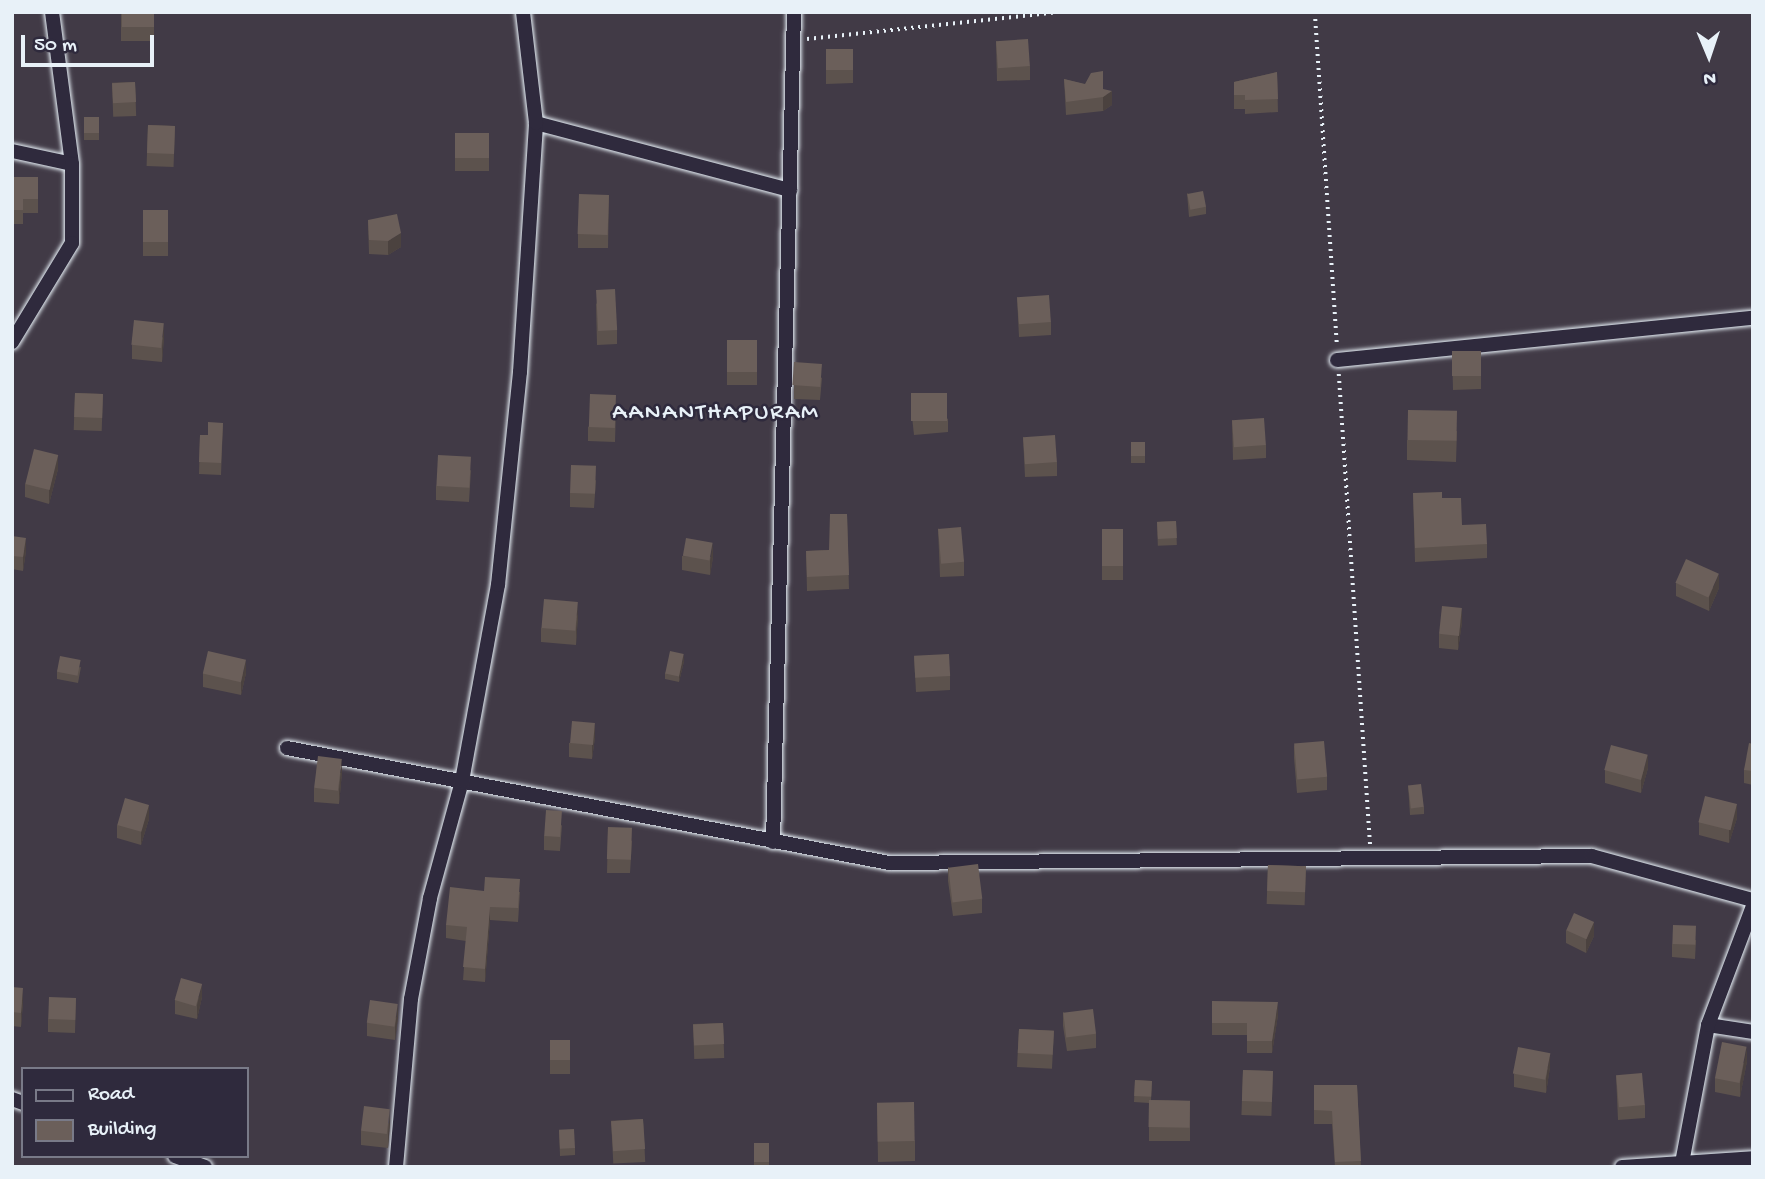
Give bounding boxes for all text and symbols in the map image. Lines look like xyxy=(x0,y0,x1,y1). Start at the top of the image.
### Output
scale bar xyxy=(24,21,158,65)
north arrow xyxy=(1674,21,1744,91)
text: 50 m xyxy=(34,34,77,59)
text: N xyxy=(1703,66,1716,89)
district label: AANANTHAPURAM xyxy=(614,400,818,428)
legend xyxy=(21,1067,248,1158)
text: Road xyxy=(88,1083,134,1108)
text: Building xyxy=(88,1118,157,1143)

